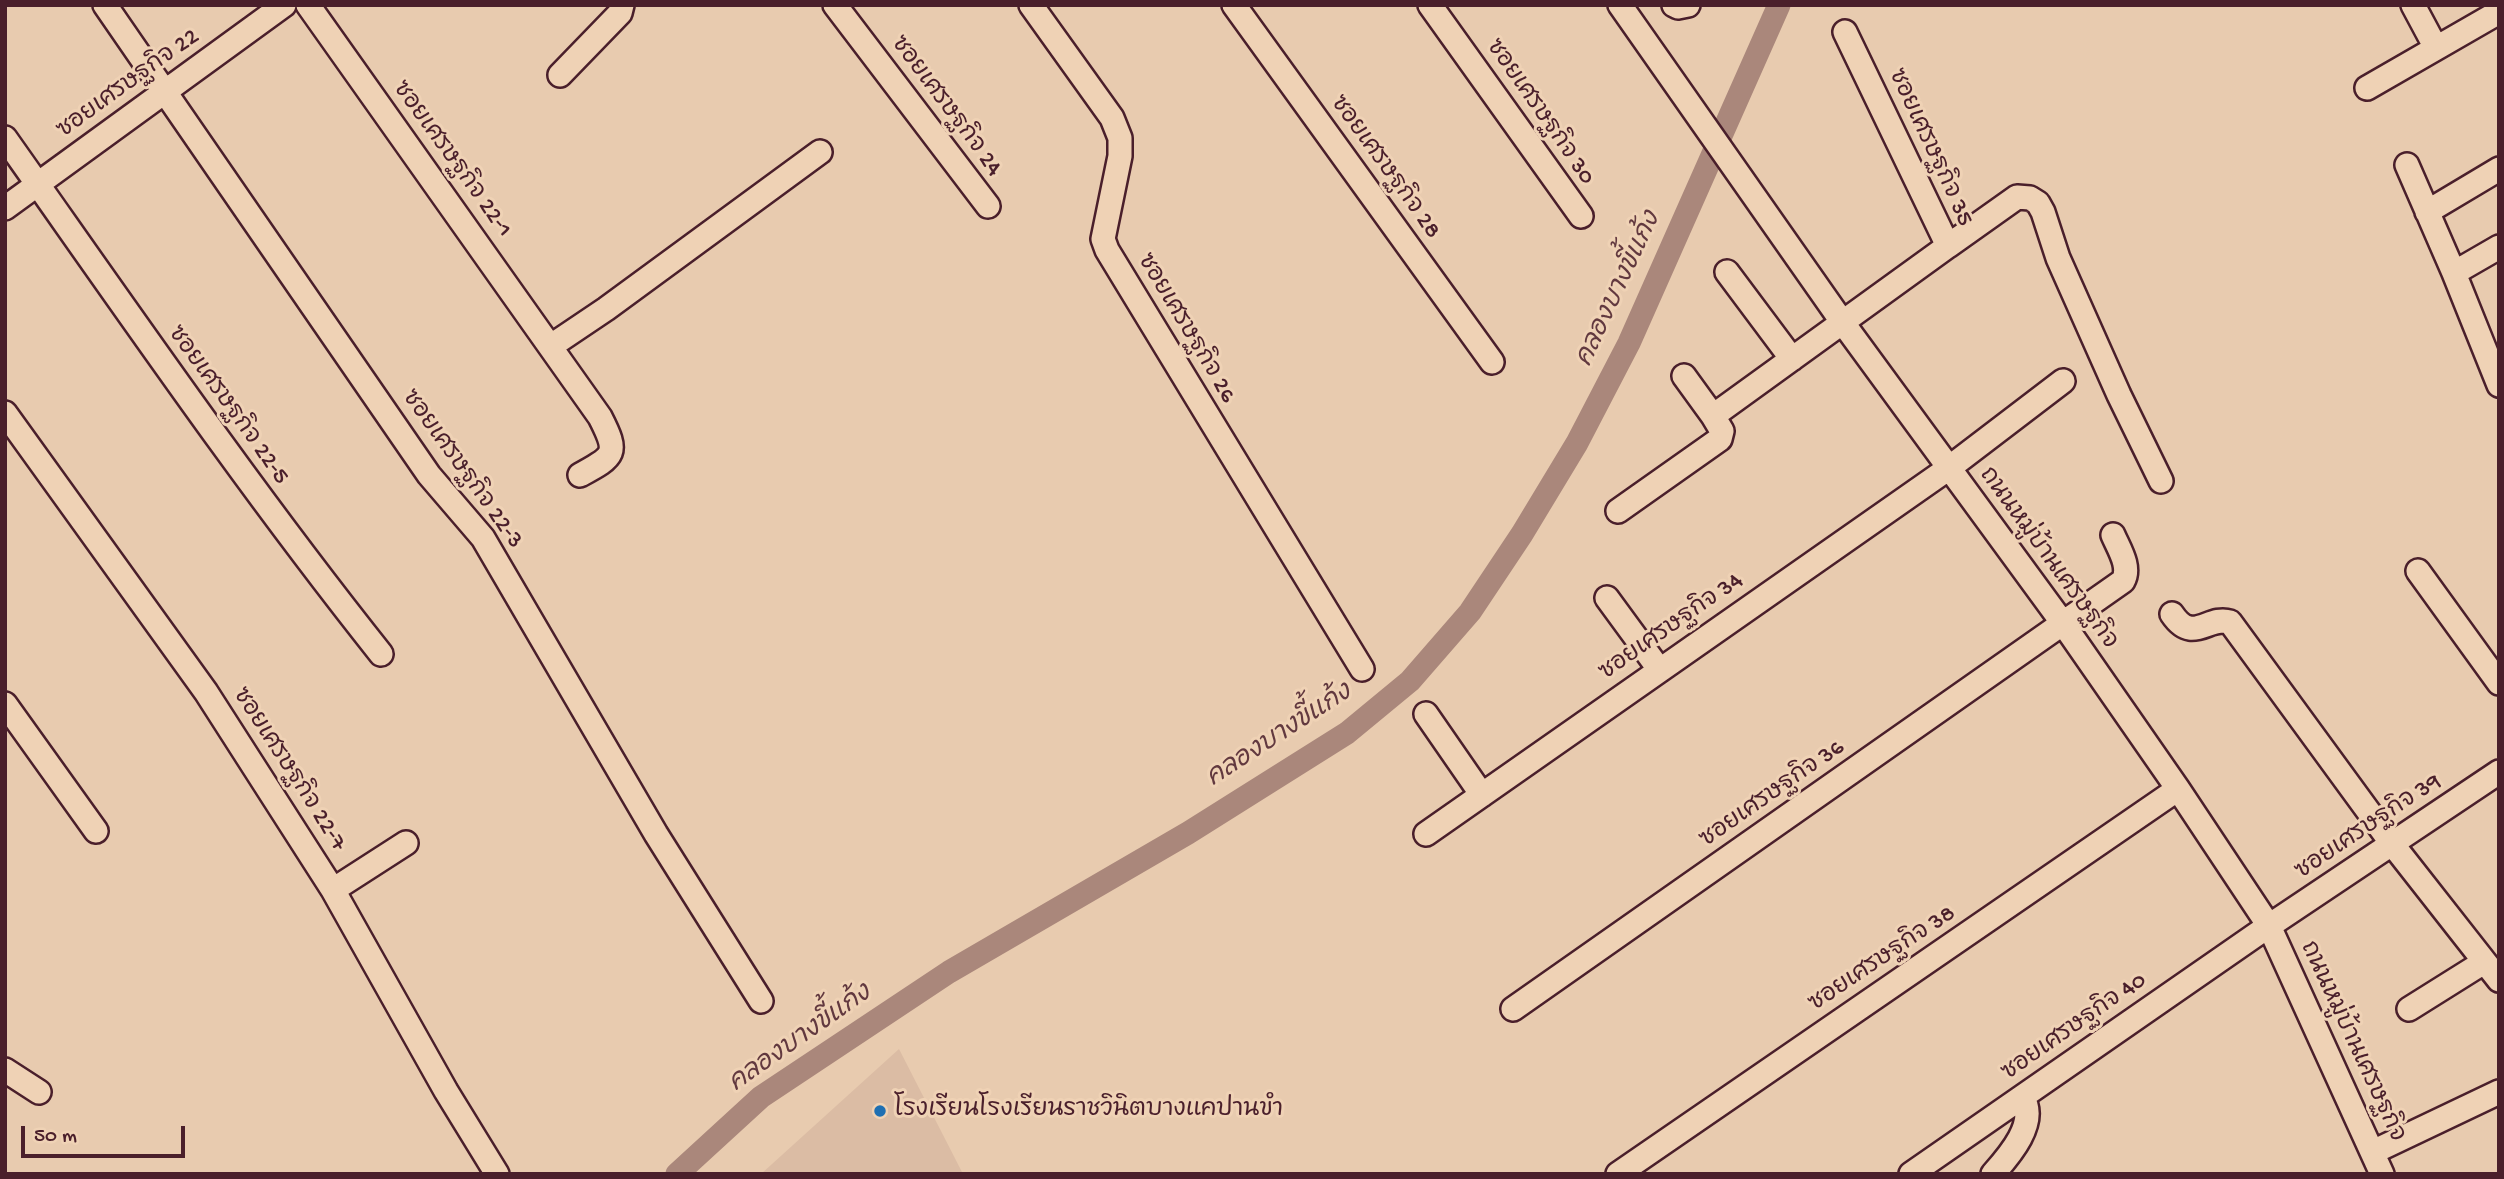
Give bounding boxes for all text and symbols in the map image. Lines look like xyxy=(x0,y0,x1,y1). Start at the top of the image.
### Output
street label: ซอยเศรษฐกิจ 22 xyxy=(52,24,206,146)
street label: ซอยเศรษฐกิจ 24 xyxy=(883,31,1007,183)
street label: ซอยเศรษฐกิจ 30 xyxy=(1478,35,1600,191)
street label: ซอยเศรษฐกิจ 35 xyxy=(1880,65,1978,231)
street label: ซอยเศรษฐกิจ 22-1 xyxy=(385,76,517,244)
street label: ซอยเศรษฐกิจ 28 xyxy=(1322,91,1446,245)
water label: คลองบางขี้แก้ง xyxy=(1571,208,1669,372)
street label: ซอยเศรษฐกิจ 26 xyxy=(1129,249,1241,409)
street label: ซอยเศรษฐกิจ 22-5 xyxy=(160,321,294,491)
street label: ซอยเศรษฐกิจ 22-3 xyxy=(394,385,528,555)
street label: ถนนหมู่บ้านเศรษฐกิจ xyxy=(1971,463,2123,655)
street label: ซอยเศรษฐกิจ 34 xyxy=(1595,568,1749,688)
water label: คลองบางขี้แก้ง xyxy=(1202,679,1358,795)
street label: ซอยเศรษฐกิจ 22-7 xyxy=(225,683,351,857)
street label: ซอยเศรษฐกิจ 36 xyxy=(1695,735,1851,855)
street label: ซอยเศรษฐกิจ 39 xyxy=(2291,769,2447,887)
street label: ซอยเศรษฐกิจ 38 xyxy=(1804,900,1962,1020)
street label: ถนนหมู่บ้านเศรษฐกิจ xyxy=(2292,937,2410,1147)
street label: ซอยเศรษฐกิจ 40 xyxy=(1997,967,2153,1089)
water label: คลองบางขี้แก้ง xyxy=(724,979,878,1101)
place label: โรงเรียนโรงเรียนราชวินิตบางแคปานขำ xyxy=(894,1097,1283,1125)
marker: โรงเรียนโรงเรียนราชวินิตบางแคปานขำ xyxy=(872,1103,888,1119)
scale bar xyxy=(24,1112,189,1156)
text: 50 m xyxy=(34,1125,77,1150)

